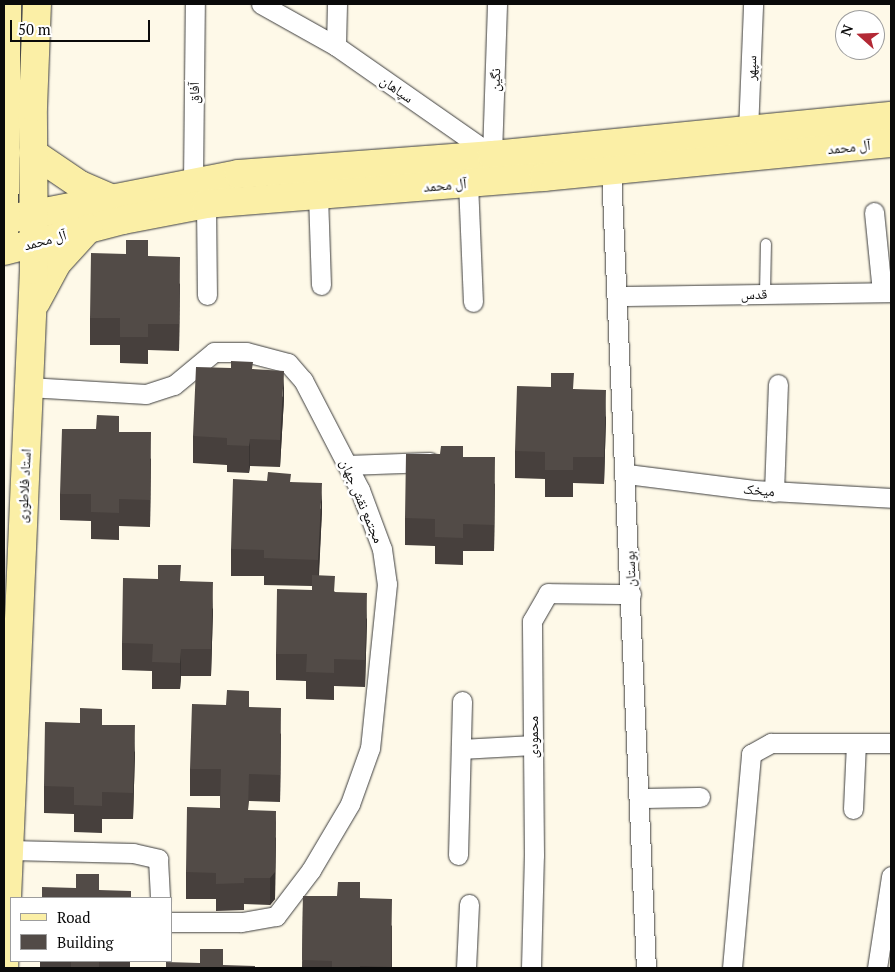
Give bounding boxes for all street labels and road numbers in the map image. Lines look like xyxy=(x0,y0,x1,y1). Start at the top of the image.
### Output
street label: سپهر xyxy=(742,55,760,81)
street label: نگین xyxy=(486,68,504,92)
street label: سپاهان xyxy=(377,72,417,106)
street label: آفاق xyxy=(185,82,203,104)
street label: آل محمد xyxy=(827,136,871,158)
street label: آل محمد xyxy=(423,175,467,195)
street label: آل محمد xyxy=(22,226,68,254)
street label: قدس xyxy=(741,285,767,303)
street label: استاد فلاطوری xyxy=(14,448,34,524)
street label: مجتمع نقش جهان xyxy=(337,457,387,545)
street label: میخک xyxy=(743,480,775,500)
street label: بوستان xyxy=(621,551,639,587)
street label: محمودی xyxy=(525,716,541,758)

